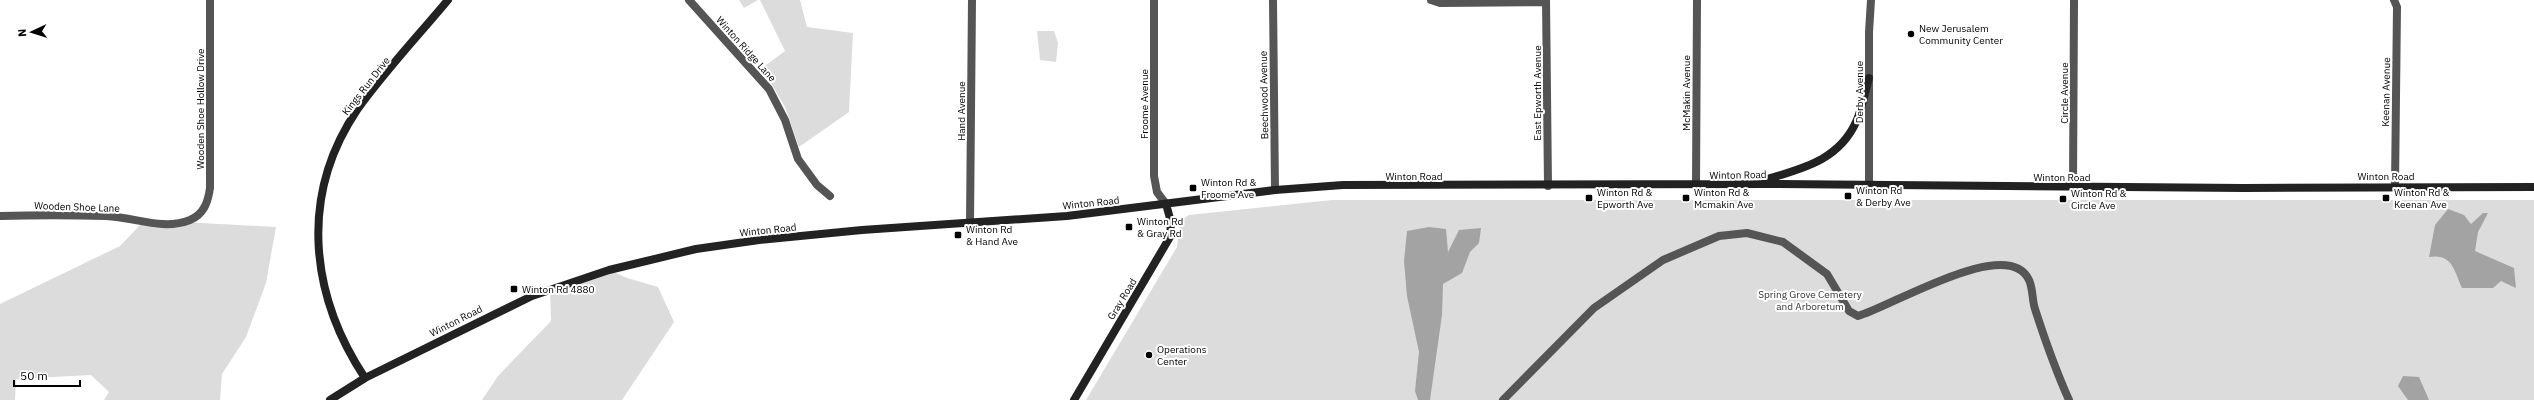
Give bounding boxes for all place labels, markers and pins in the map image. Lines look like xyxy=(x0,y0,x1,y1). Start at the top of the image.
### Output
place label: New Jerusalem Community Center xyxy=(1919,22,2003,47)
marker: New Jerusalem Community Center xyxy=(1906,29,1916,39)
place label: Winton Rd & Froome Ave xyxy=(1201,176,1257,201)
marker: Winton Rd & Froome Ave xyxy=(1188,183,1198,193)
place label: Winton Rd & Derby Ave xyxy=(1856,184,1911,209)
place label: Winton Rd & Epworth Ave xyxy=(1597,186,1654,211)
place label: Winton Rd & Mcmakin Ave xyxy=(1694,186,1754,211)
place label: Winton Rd & Keenan Ave xyxy=(2394,186,2450,211)
place label: Winton Rd & Circle Ave xyxy=(2071,187,2127,212)
marker: Winton Rd & Derby Ave xyxy=(1843,191,1853,201)
marker: Winton Rd & Epworth Ave xyxy=(1584,193,1594,203)
marker: Winton Rd & Mcmakin Ave xyxy=(1681,193,1691,203)
marker: Winton Rd & Keenan Ave xyxy=(2381,193,2391,203)
marker: Winton Rd & Circle Ave xyxy=(2058,194,2068,204)
place label: Winton Rd & Gray Rd xyxy=(1137,215,1183,240)
marker: Winton Rd & Gray Rd xyxy=(1124,222,1134,232)
place label: Winton Rd & Hand Ave xyxy=(966,223,1019,248)
marker: Winton Rd & Hand Ave xyxy=(953,230,963,240)
place label: Winton Rd 4880 xyxy=(522,283,595,296)
marker: Winton Rd 4880 xyxy=(509,284,519,294)
place label: Operations Center xyxy=(1157,343,1207,368)
marker: Operations Center xyxy=(1144,350,1154,360)

